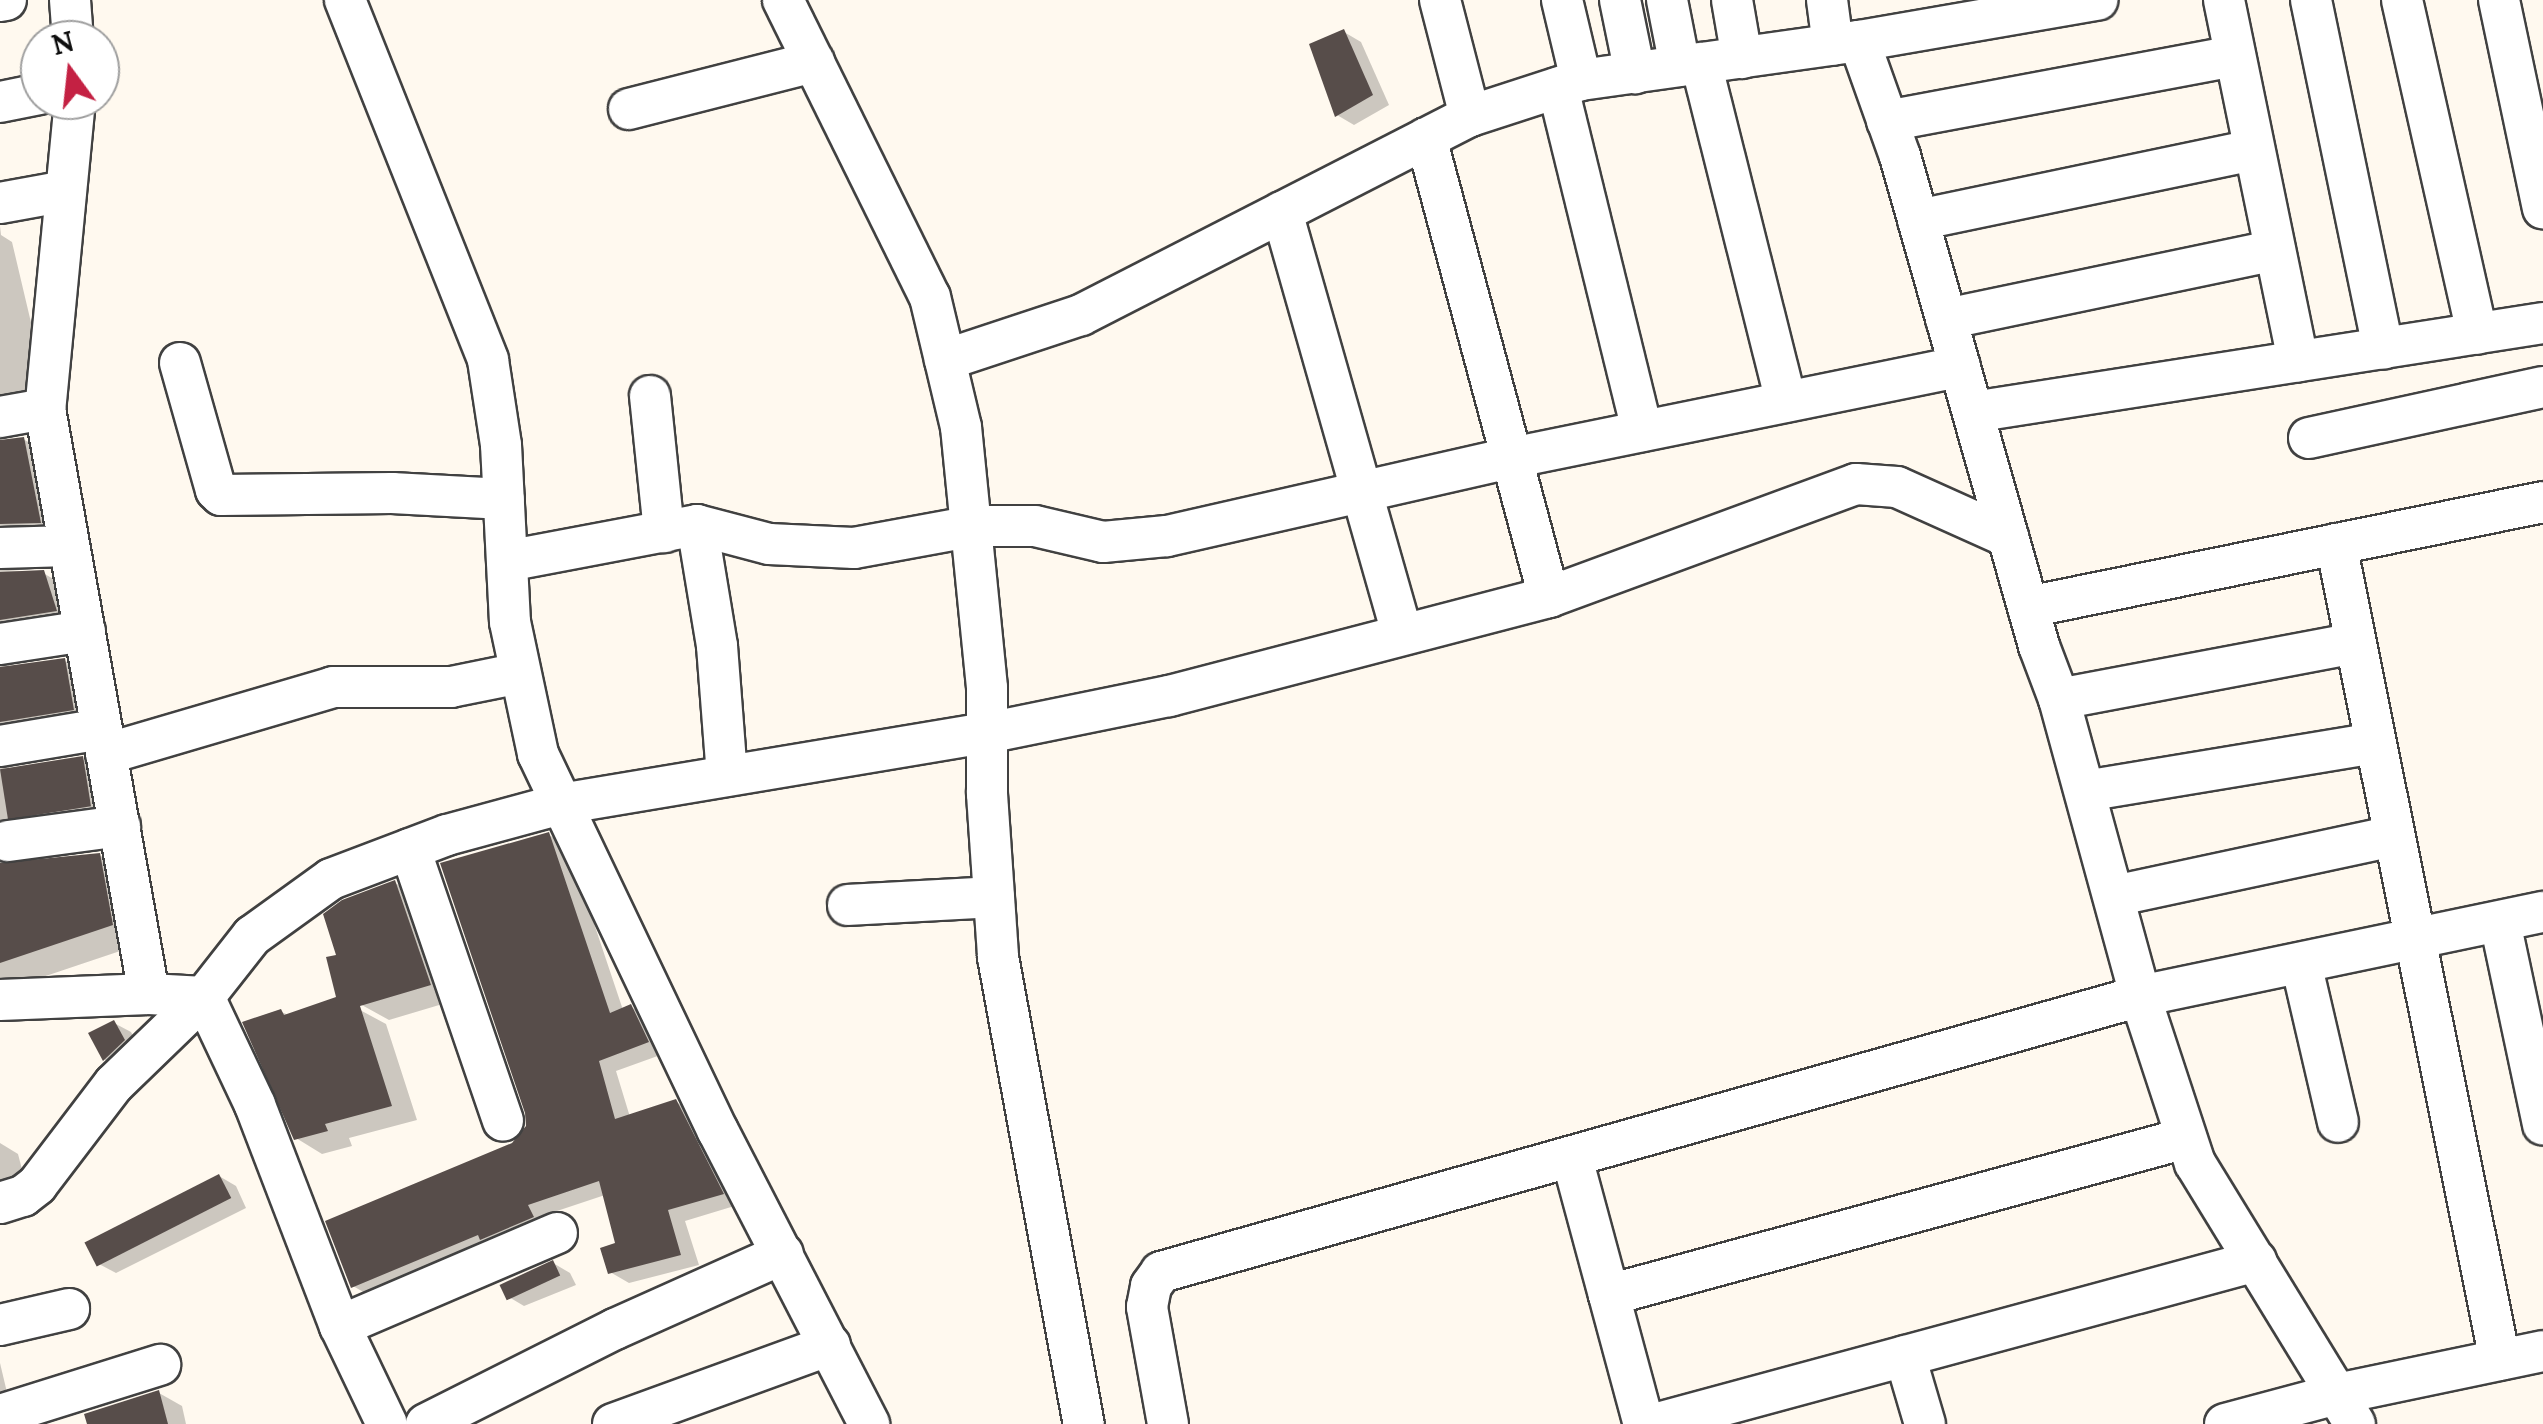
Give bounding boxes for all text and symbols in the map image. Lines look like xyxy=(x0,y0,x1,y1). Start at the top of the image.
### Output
north arrow xyxy=(20,20,120,120)
text: N xyxy=(48,23,78,63)

